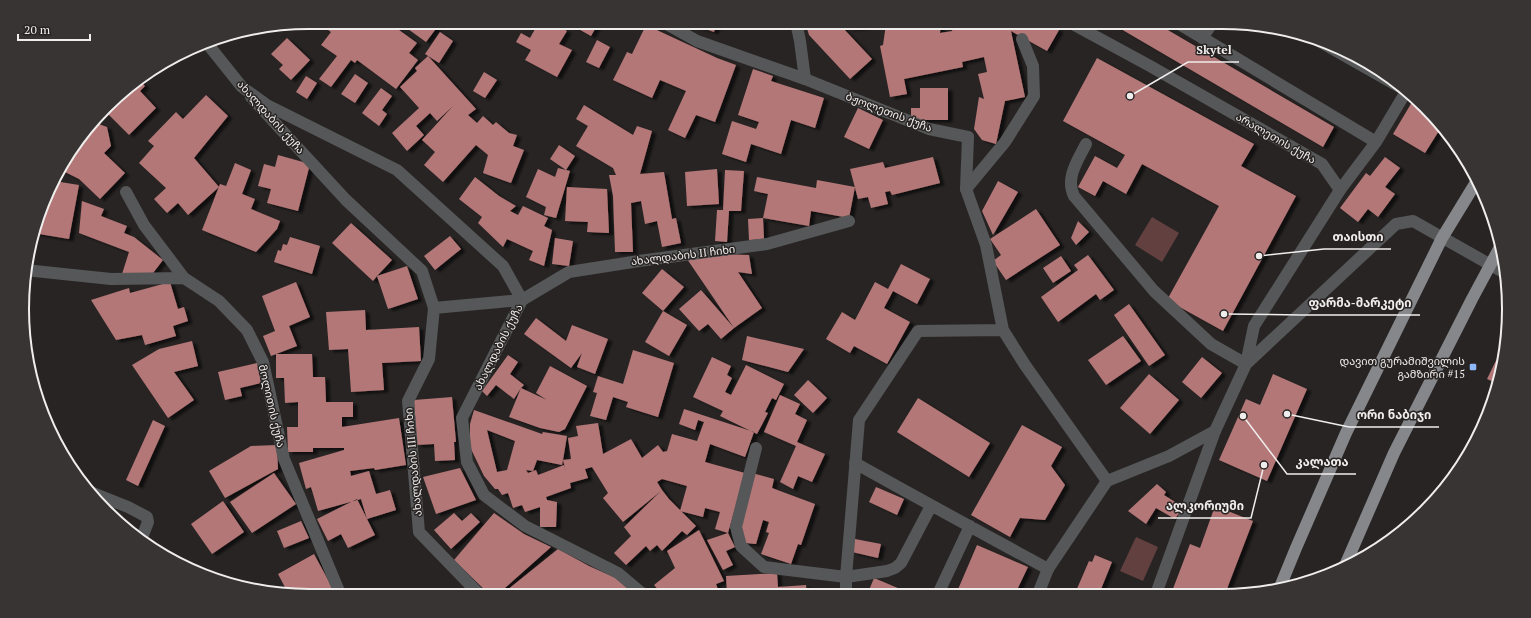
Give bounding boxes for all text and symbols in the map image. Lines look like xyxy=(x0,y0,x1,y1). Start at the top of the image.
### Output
scale bar xyxy=(18,16,90,42)
text: 20 m xyxy=(24,22,51,37)
callout: Skytel xyxy=(1188,38,1239,62)
text: Skytel xyxy=(1196,42,1232,57)
street label: ახალდაბის ქუჩა xyxy=(234,77,308,157)
street label: ბჟოლეთის ქუჩა xyxy=(844,89,934,135)
street label: არალეთის ქუჩა xyxy=(1233,109,1319,167)
callout: თაისთი xyxy=(1324,225,1391,249)
text: თაისთი xyxy=(1332,229,1384,244)
street label: ახალდაბის II ჩიხი xyxy=(630,242,736,268)
callout: ფარმა-მარკეტი xyxy=(1301,291,1420,315)
text: ფარმა-მარკეტი xyxy=(1308,295,1412,310)
street label: ახალდაბის ქუჩა xyxy=(470,302,526,392)
place label: დავით გურამიშვილის გამზირი #15 xyxy=(1340,354,1465,381)
marker: დავით გურამიშვილის გამზირი #15 xyxy=(1468,362,1478,372)
street label: მოლითის ქუჩა xyxy=(256,363,288,449)
callout: ორი ნაბიჯი xyxy=(1349,403,1439,427)
street label: ახალდაბის III ჩიხი xyxy=(401,407,425,517)
text: ორი ნაბიჯი xyxy=(1357,407,1431,422)
callout: კალათა xyxy=(1287,450,1356,474)
text: კალათა xyxy=(1296,454,1348,470)
callout: ალკორიუმი xyxy=(1158,494,1251,518)
text: ალკორიუმი xyxy=(1166,498,1244,514)

